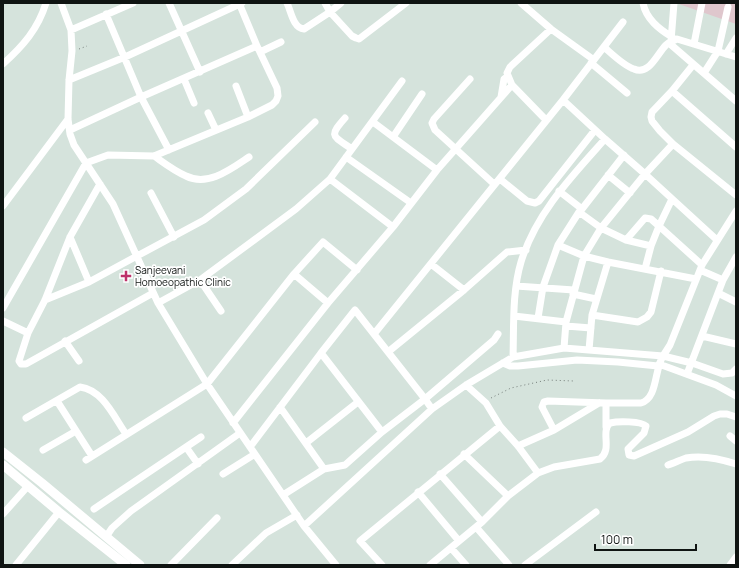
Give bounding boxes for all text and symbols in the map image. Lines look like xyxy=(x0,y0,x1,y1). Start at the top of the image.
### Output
place label: Sanjeevani Homoeopathic Clinic xyxy=(135,263,231,289)
marker: Sanjeevani Homoeopathic Clinic xyxy=(120,270,132,282)
scale bar xyxy=(595,526,696,552)
text: 100 m xyxy=(601,531,633,548)

